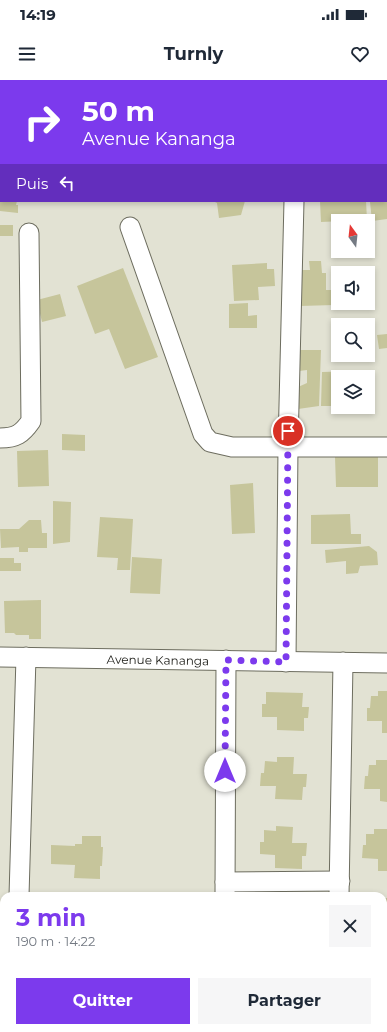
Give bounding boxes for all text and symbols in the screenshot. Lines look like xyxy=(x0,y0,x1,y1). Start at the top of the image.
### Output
text: 14:19 xyxy=(20,5,56,24)
icon: menu xyxy=(16,43,38,65)
text: Turnly xyxy=(164,43,223,65)
icon: heart xyxy=(349,43,371,65)
text: 50 m xyxy=(82,94,155,128)
icon: right xyxy=(16,96,68,148)
text: Avenue Kananga xyxy=(82,128,236,150)
icon: left xyxy=(56,172,78,194)
text: Puis xyxy=(16,174,48,193)
north arrow xyxy=(331,214,375,258)
map controls xyxy=(331,214,375,414)
button: sound xyxy=(331,266,375,310)
button: search xyxy=(331,318,375,362)
button: layers xyxy=(331,370,375,414)
pin xyxy=(271,414,305,448)
icon: arrive xyxy=(277,420,299,442)
street label: Avenue Kananga xyxy=(107,651,209,668)
position arrow xyxy=(204,750,246,792)
text: 3 min xyxy=(16,903,86,932)
button: close xyxy=(329,905,371,947)
text: 190 m · 14:22 xyxy=(16,933,95,949)
button: Quitter xyxy=(16,978,190,1024)
button: Partager xyxy=(198,978,371,1024)

